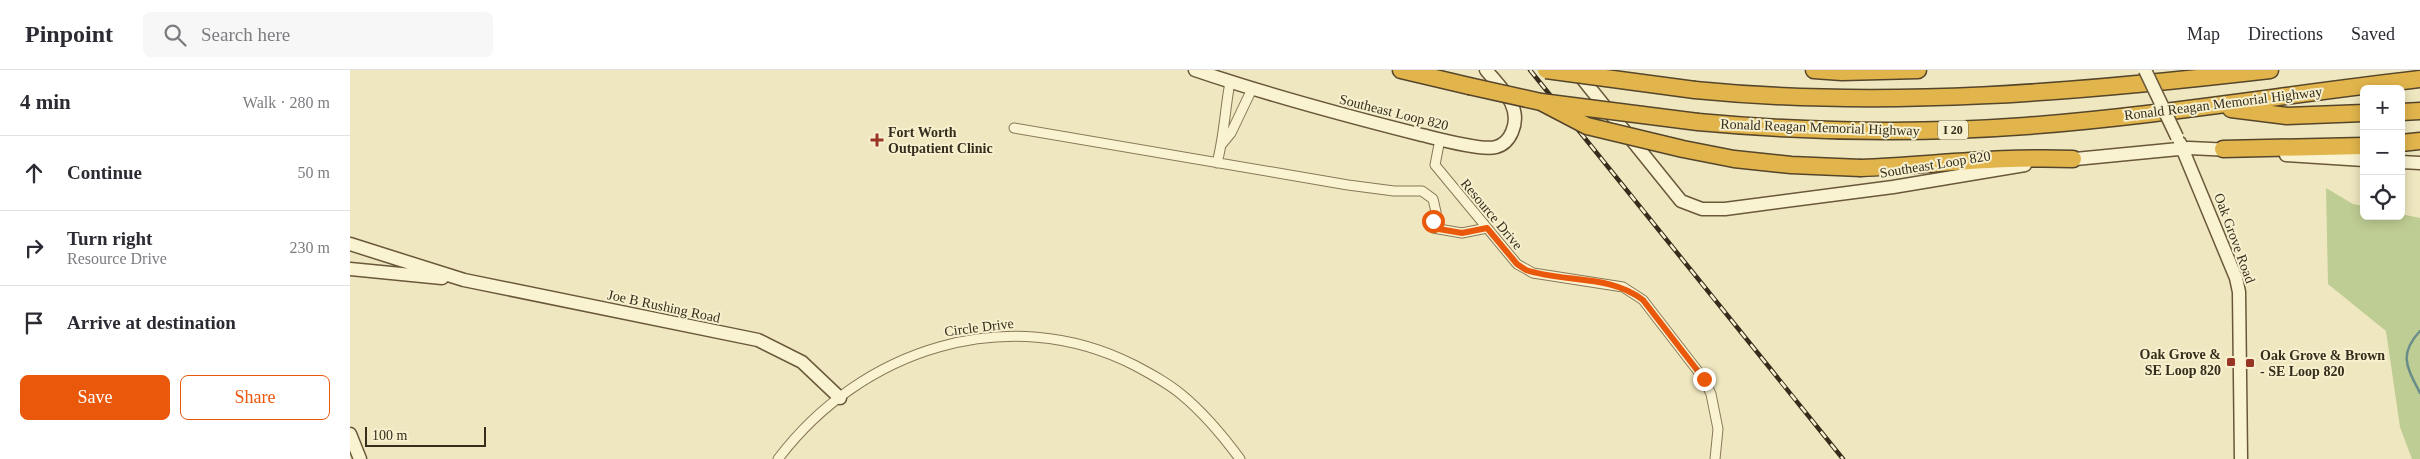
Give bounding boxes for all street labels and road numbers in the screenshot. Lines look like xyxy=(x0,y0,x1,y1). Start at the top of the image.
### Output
street label: Ronald Reagan Memorial Highway xyxy=(2123,84,2323,123)
street label: Southeast Loop 820 xyxy=(1338,92,1450,133)
street label: Ronald Reagan Memorial Highway xyxy=(1720,117,1920,138)
road number: I 20 xyxy=(1938,120,1968,140)
street label: Southeast Loop 820 xyxy=(1879,148,1992,181)
street label: Resource Drive xyxy=(1458,176,1525,253)
street label: Oak Grove Road xyxy=(2211,191,2258,285)
street label: Joe B Rushing Road xyxy=(606,287,722,326)
street label: Circle Drive xyxy=(944,316,1015,339)

